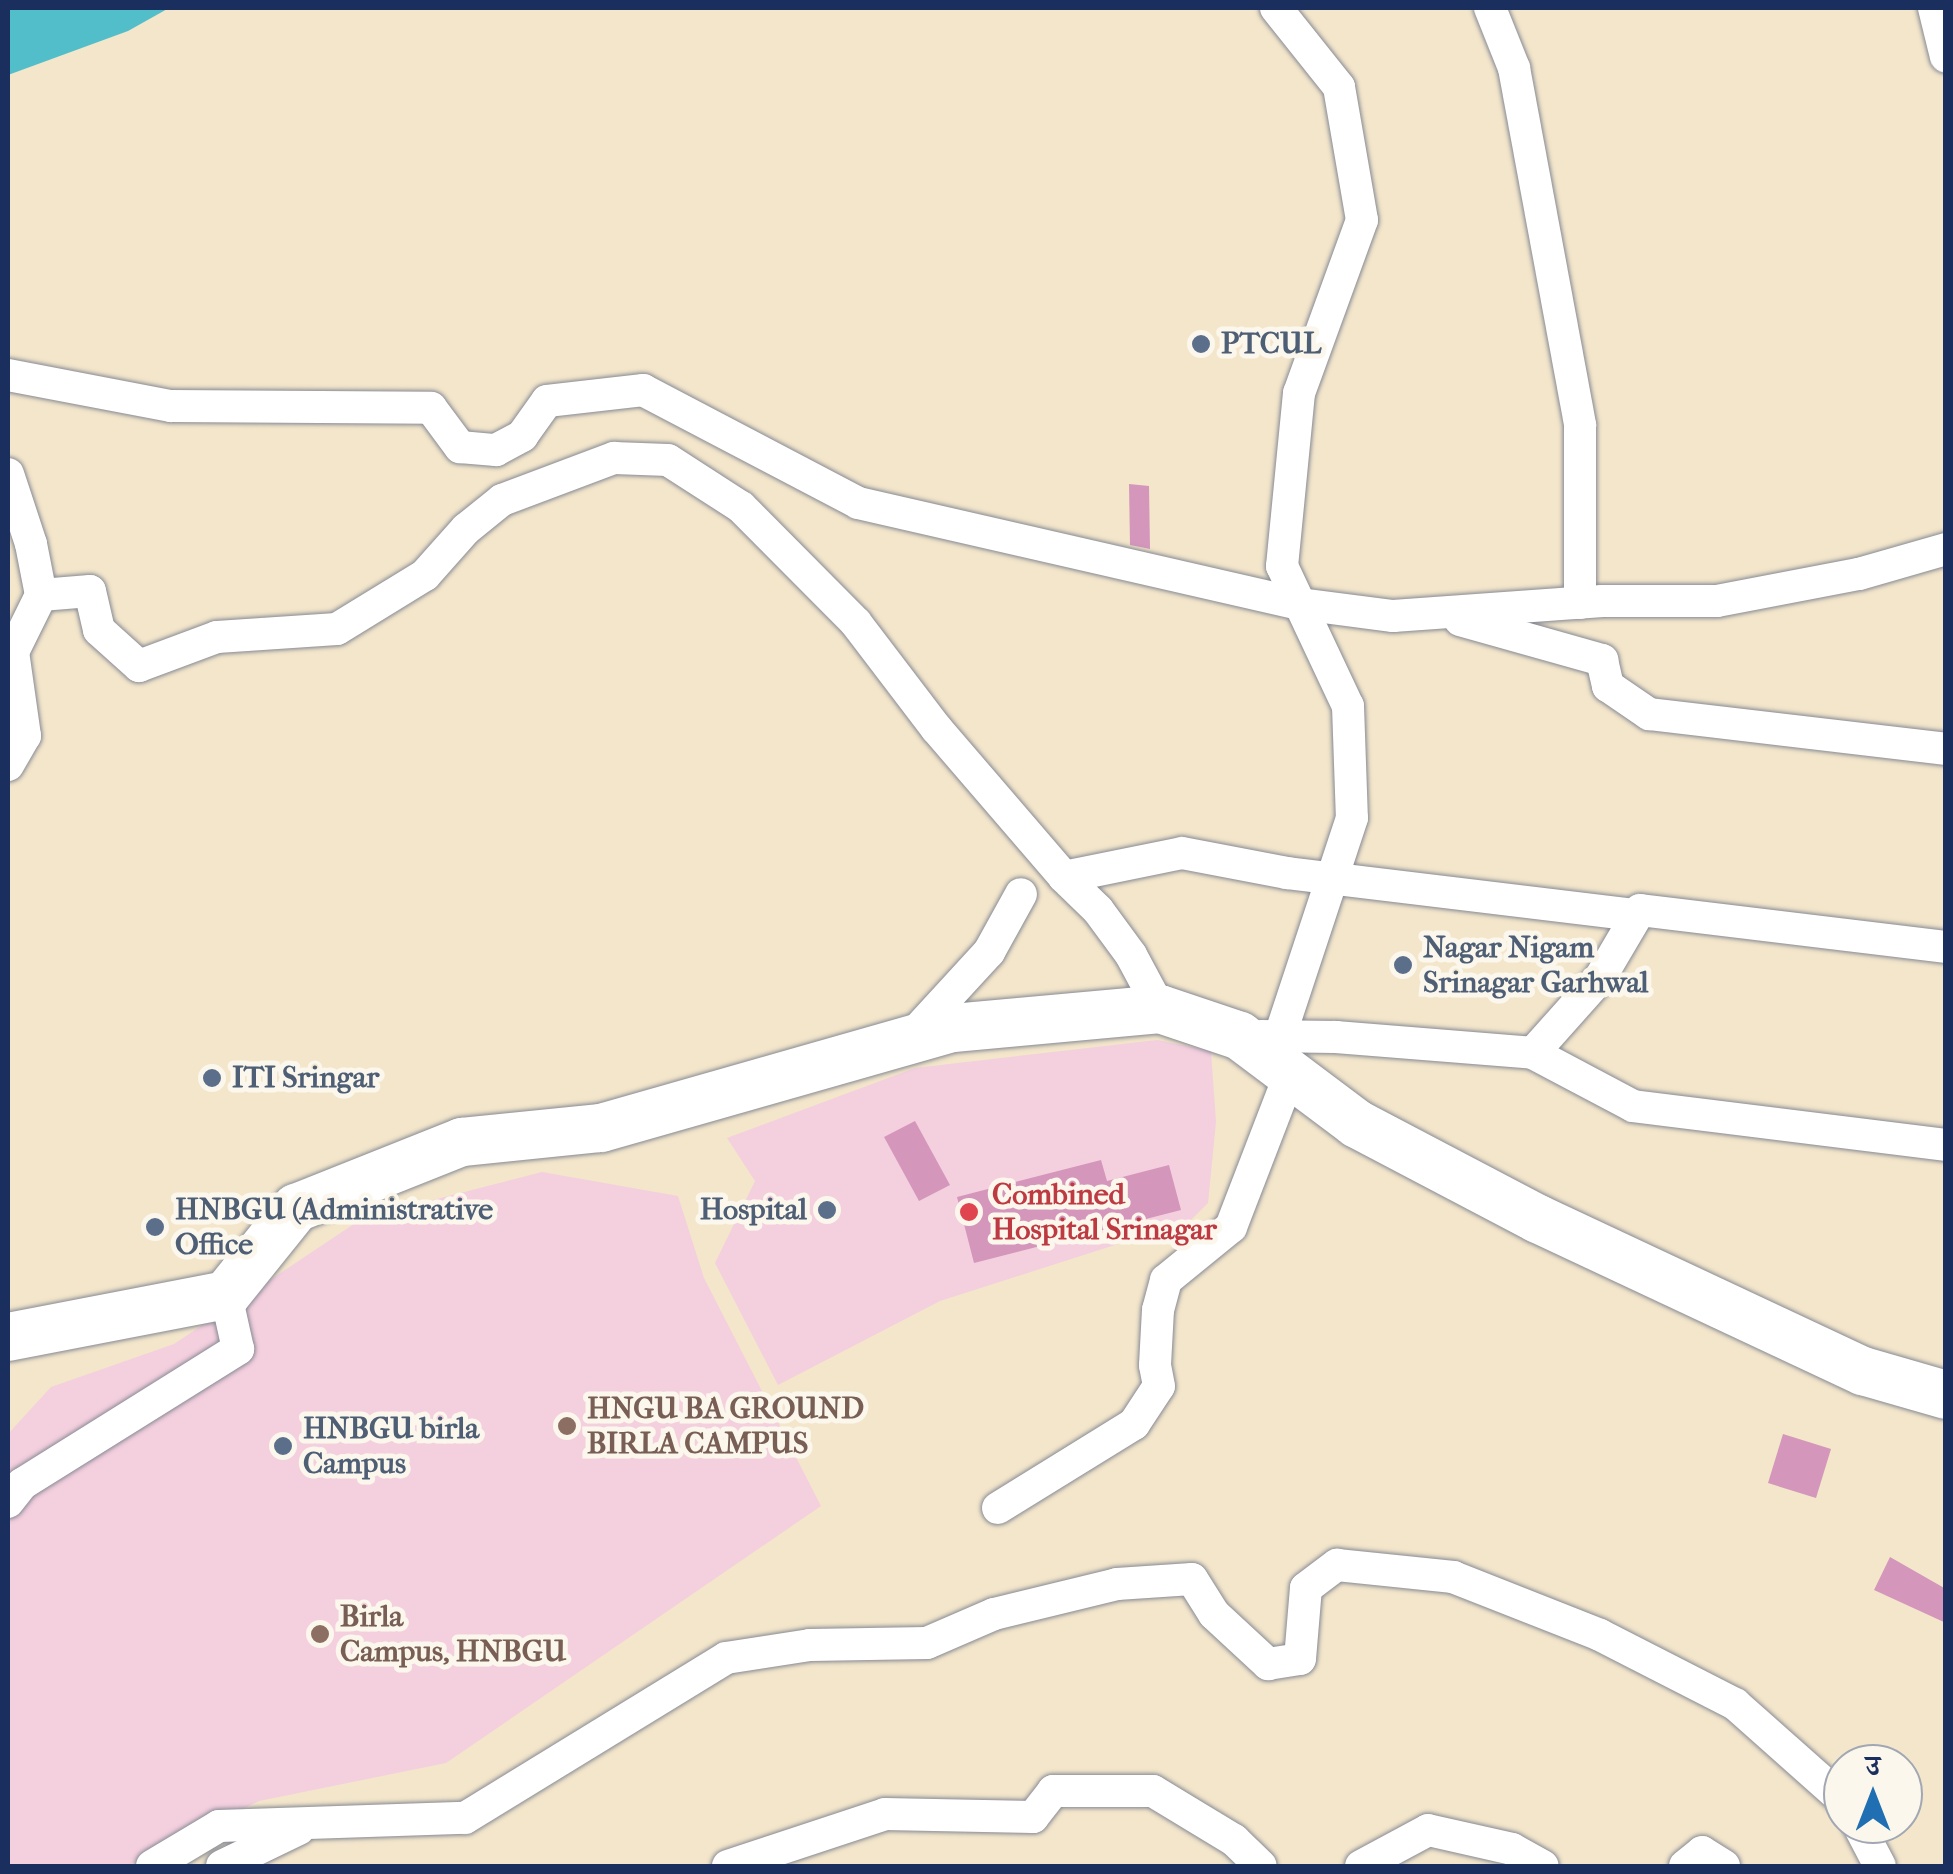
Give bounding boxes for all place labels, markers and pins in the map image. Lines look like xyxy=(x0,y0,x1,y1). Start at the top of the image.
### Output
place label: PTCUL xyxy=(1221,326,1321,362)
marker: PTCUL xyxy=(1190,333,1212,355)
place label: Nagar Nigam Srinagar Garhwal xyxy=(1423,930,1649,1000)
marker: Nagar Nigam Srinagar Garhwal xyxy=(1392,954,1414,976)
place label: ITI Sringar xyxy=(232,1060,379,1096)
marker: ITI Sringar xyxy=(201,1067,223,1089)
place label: Combined Hospital Srinagar xyxy=(992,1177,1217,1248)
place label: HNBGU (Administrative Office xyxy=(175,1192,493,1262)
place label: Hospital xyxy=(700,1192,807,1228)
marker: Hospital xyxy=(816,1199,838,1221)
marker: Combined Hospital Srinagar xyxy=(956,1199,982,1225)
marker: HNBGU (Administrative Office xyxy=(144,1216,166,1238)
place label: HNGU BA GROUND BIRLA CAMPUS xyxy=(587,1391,864,1462)
place label: HNBGU birla Campus xyxy=(303,1411,479,1482)
marker: HNGU BA GROUND BIRLA CAMPUS xyxy=(556,1415,578,1437)
marker: HNBGU birla Campus xyxy=(272,1435,294,1457)
place label: Birla Campus, HNBGU xyxy=(340,1599,566,1670)
marker: Birla Campus, HNBGU xyxy=(309,1623,331,1645)

